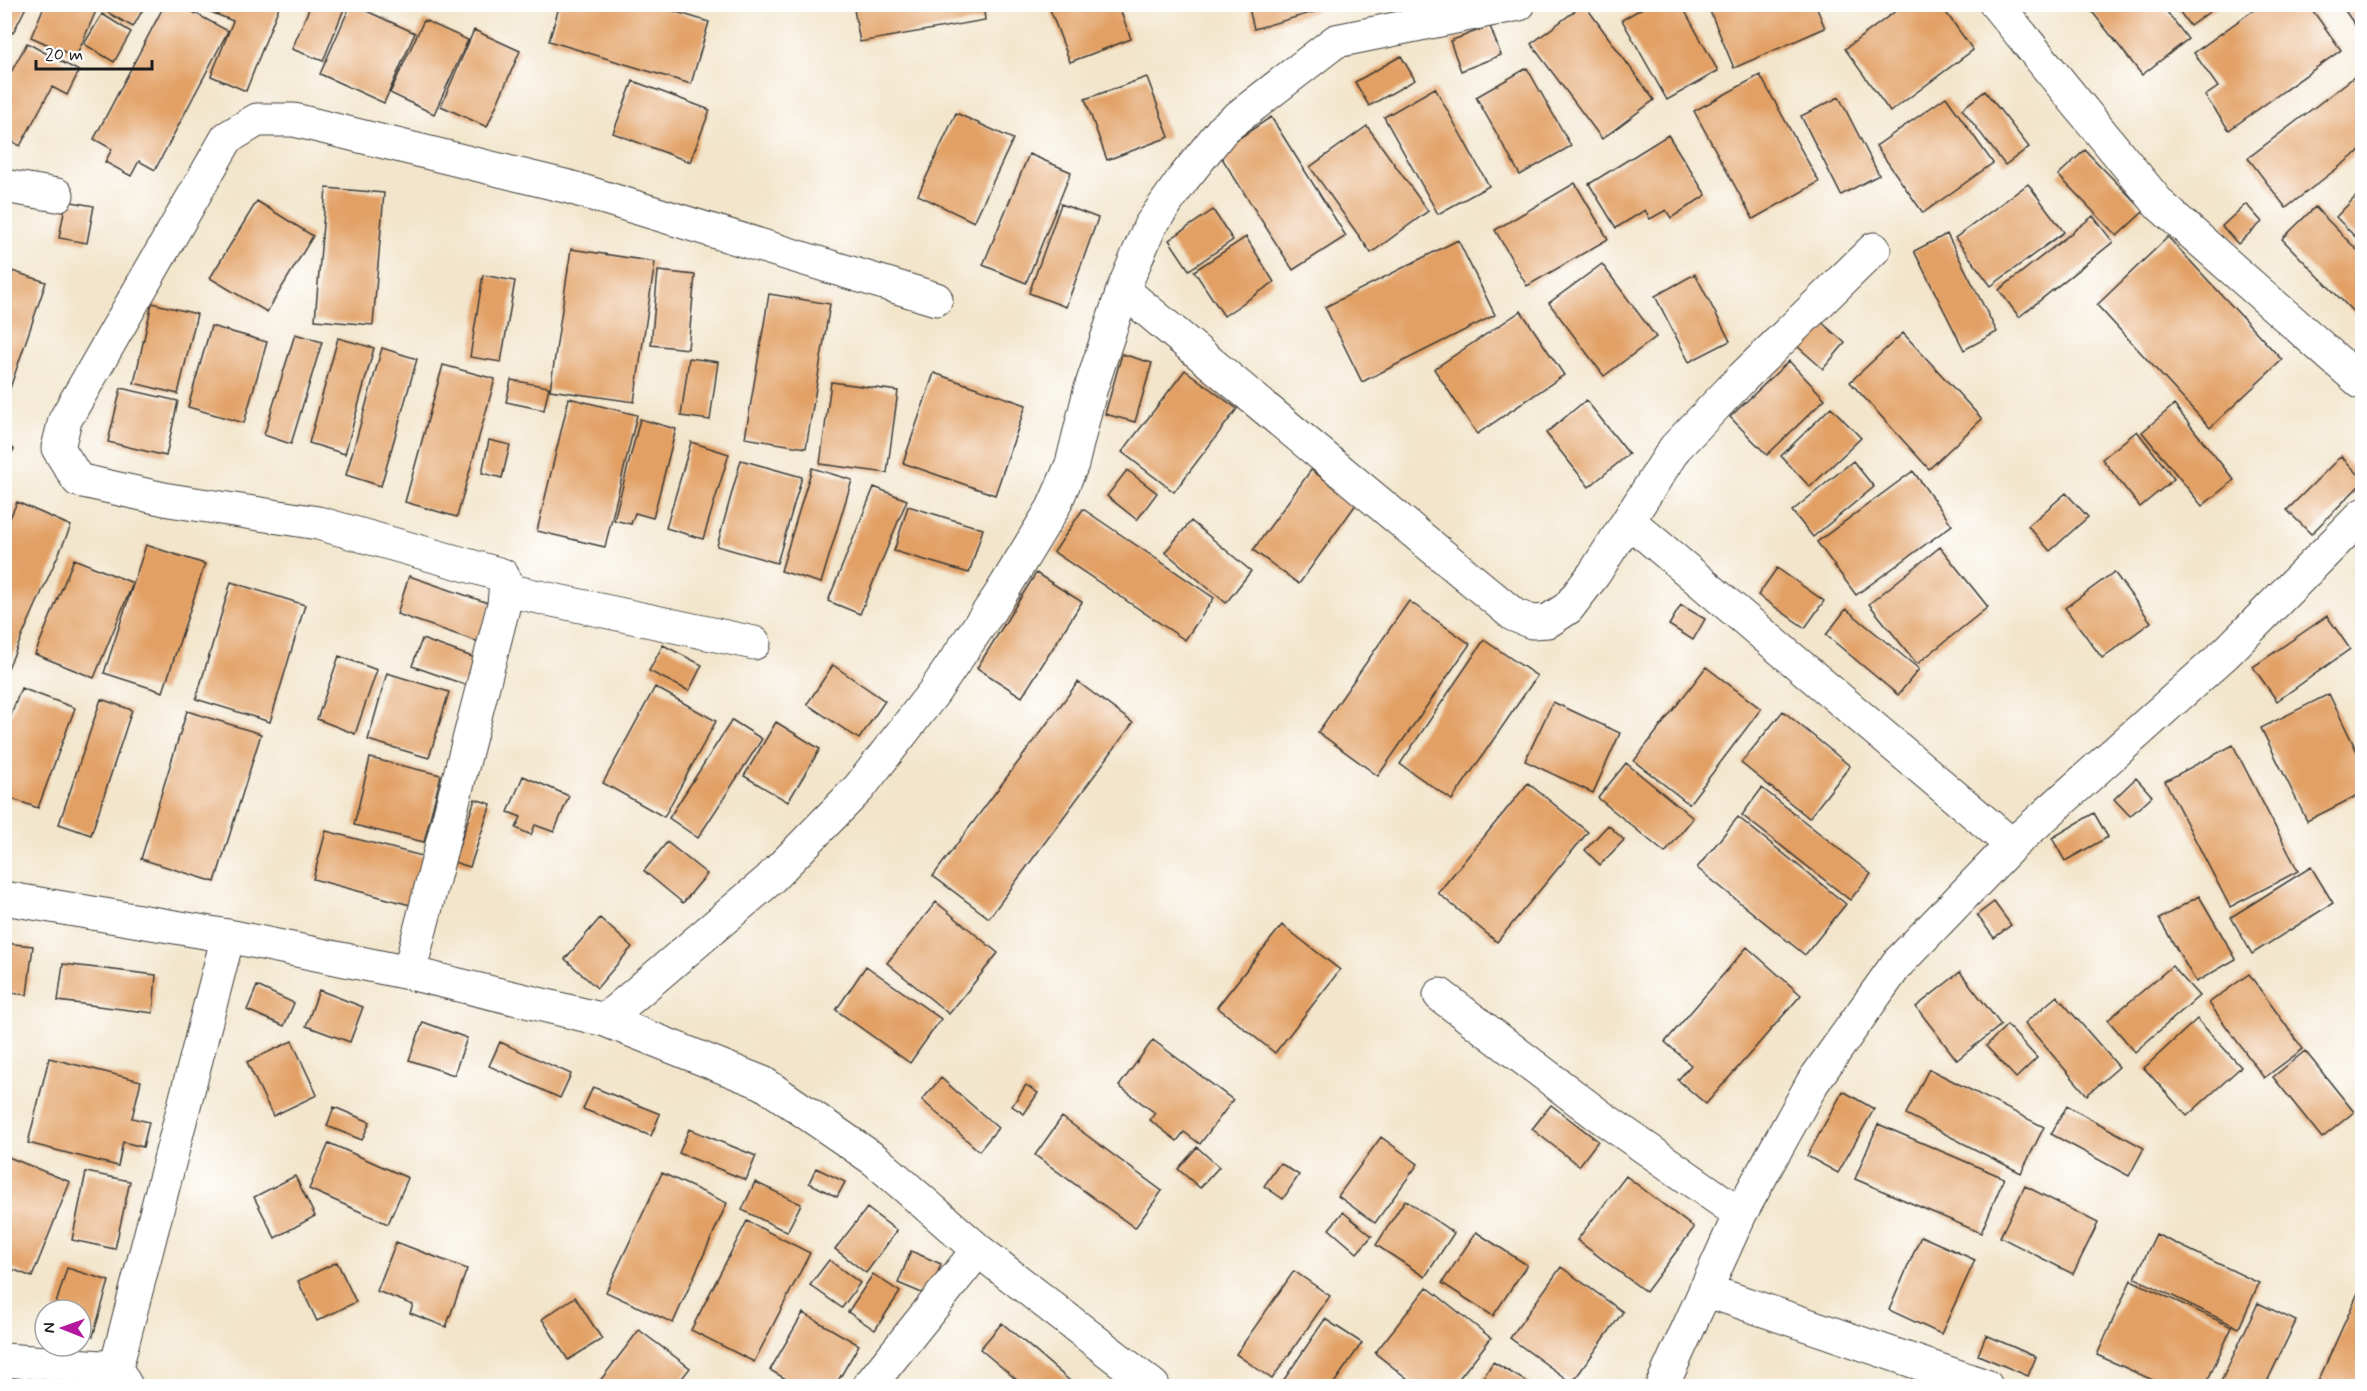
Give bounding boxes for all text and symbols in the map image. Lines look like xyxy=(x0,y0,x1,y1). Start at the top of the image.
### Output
scale bar xyxy=(36,33,152,71)
text: 20 m xyxy=(45,43,83,67)
north arrow xyxy=(33,1298,93,1358)
text: N xyxy=(39,1322,60,1333)

